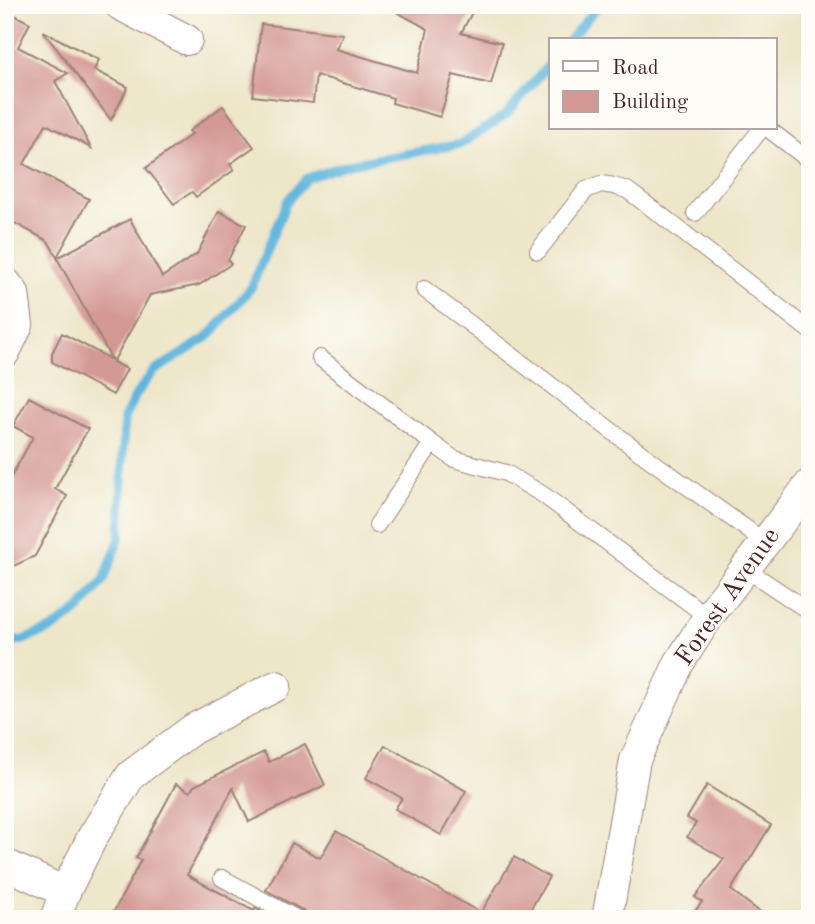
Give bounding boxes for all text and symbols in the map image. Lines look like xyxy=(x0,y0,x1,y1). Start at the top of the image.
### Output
legend xyxy=(549,38,776,130)
text: Road xyxy=(612,58,659,79)
text: Building xyxy=(612,92,689,113)
street label: Forest Avenue xyxy=(671,523,785,671)

